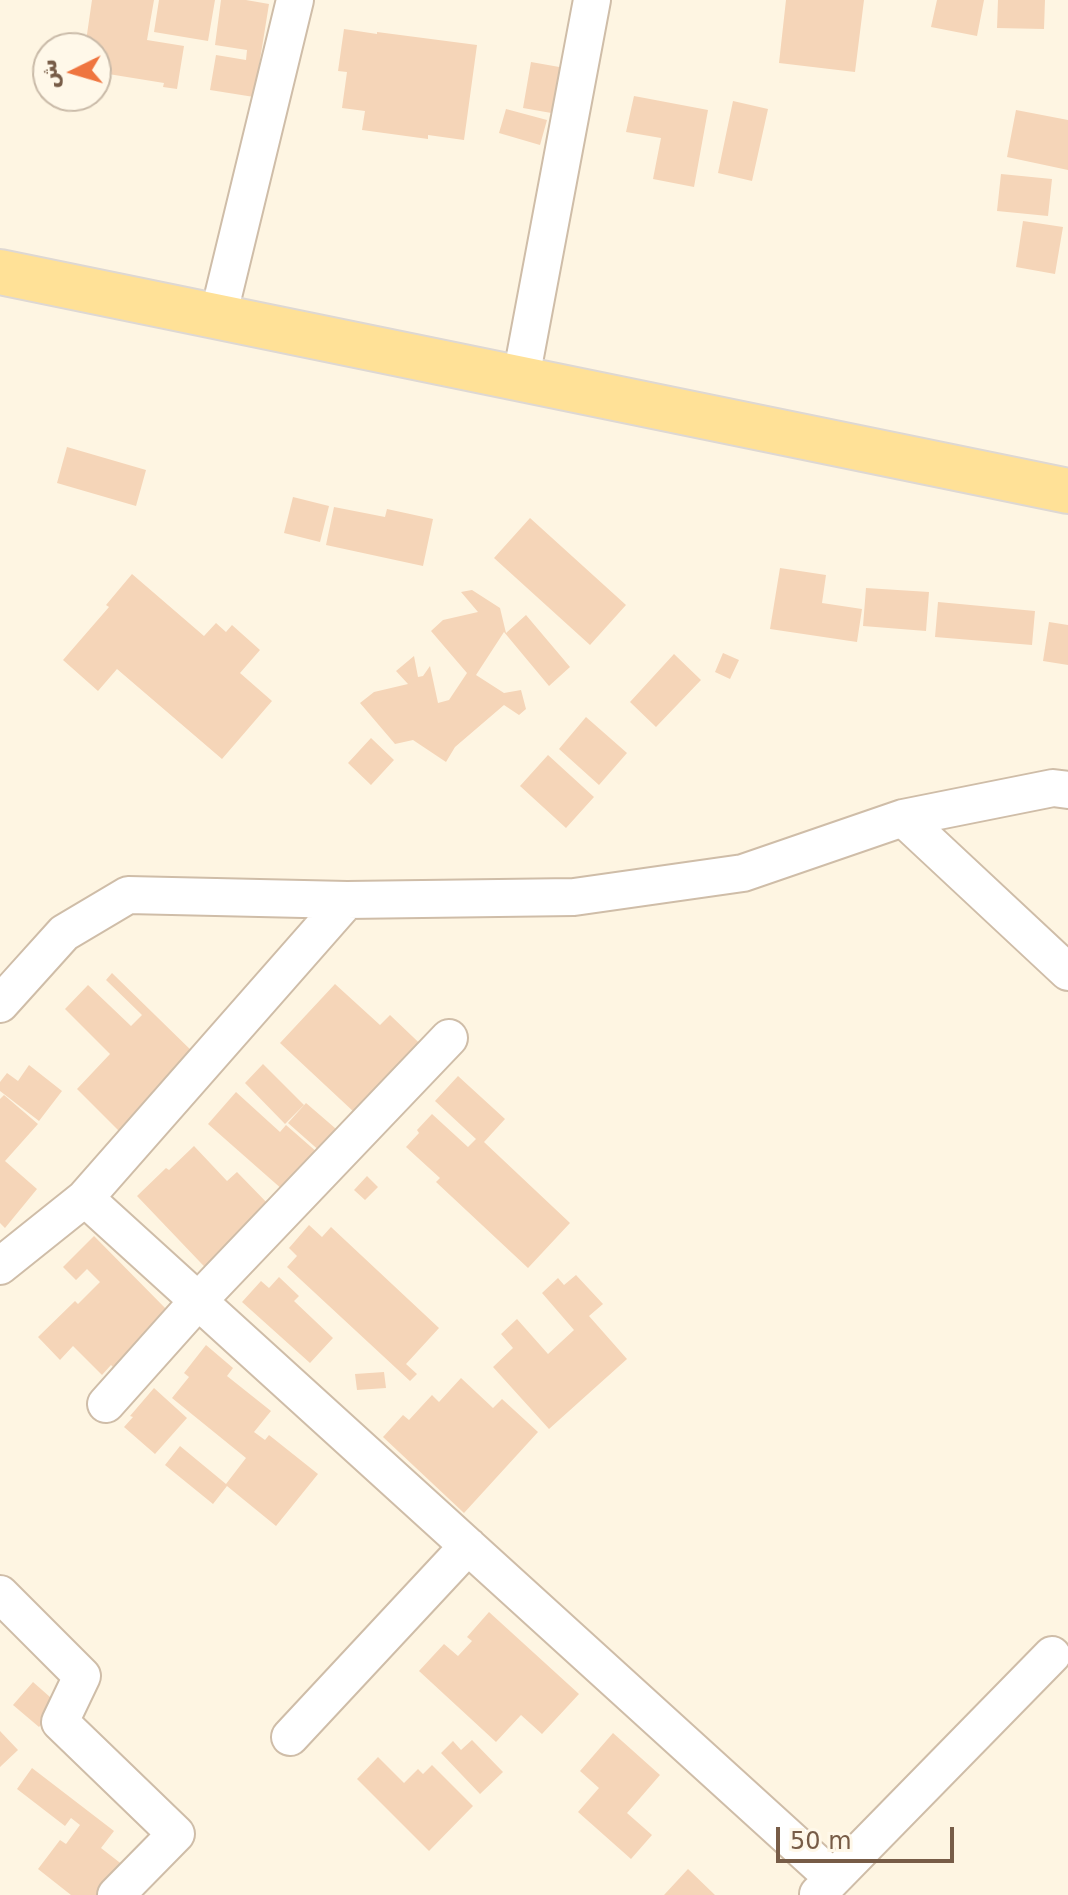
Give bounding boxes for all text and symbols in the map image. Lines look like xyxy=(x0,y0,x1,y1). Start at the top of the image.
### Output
north arrow xyxy=(32,32,112,112)
text: ش xyxy=(36,58,63,90)
scale bar xyxy=(780,1811,958,1861)
text: 50 m xyxy=(790,1827,852,1855)

